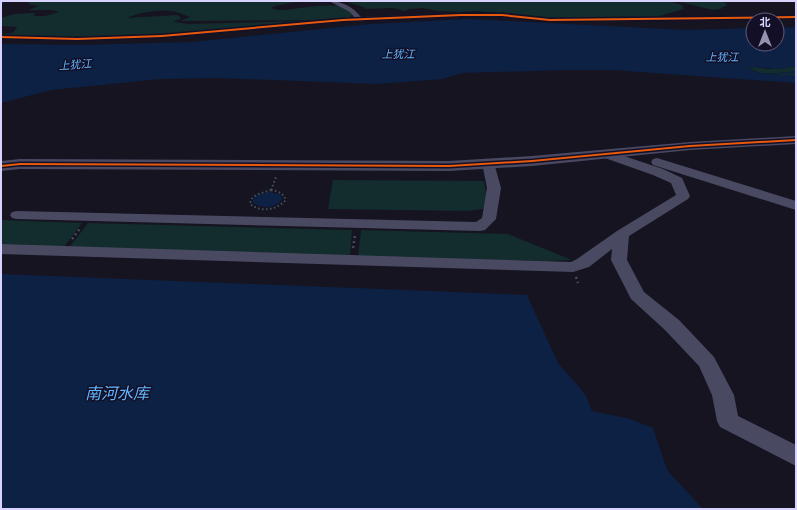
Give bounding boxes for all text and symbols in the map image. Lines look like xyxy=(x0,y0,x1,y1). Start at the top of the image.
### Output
north arrow xyxy=(745,12,785,52)
text: 北 xyxy=(760,16,771,29)
water label: 上犹江 xyxy=(382,48,415,61)
water label: 上犹江 xyxy=(706,51,739,64)
water label: 上犹江 xyxy=(58,57,93,73)
water label: 南河水库 xyxy=(85,385,152,404)

